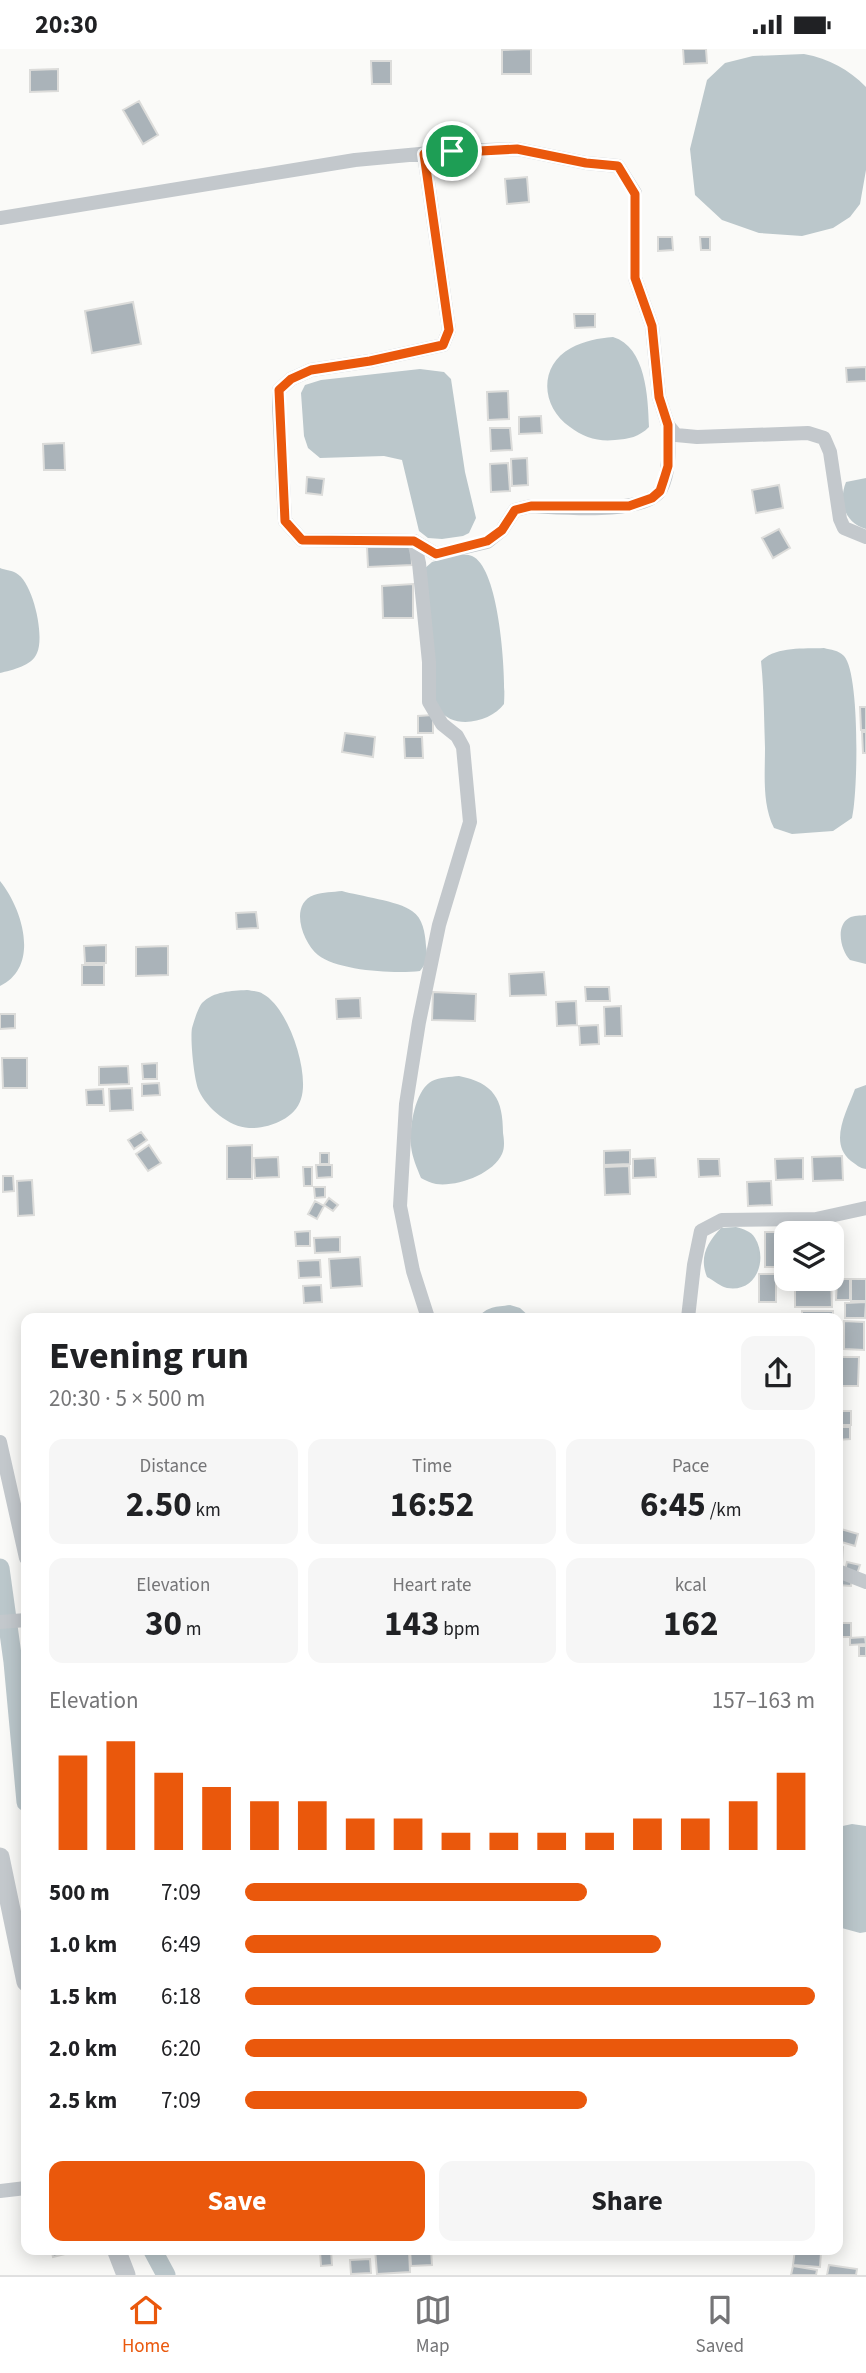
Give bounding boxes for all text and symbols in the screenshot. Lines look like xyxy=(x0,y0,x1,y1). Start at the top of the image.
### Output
text: 20:30 xyxy=(35,6,98,43)
pin xyxy=(422,121,482,181)
icon: arrive xyxy=(433,132,471,170)
map controls xyxy=(774,1221,844,1291)
button: layers xyxy=(774,1221,844,1291)
text: Evening run xyxy=(49,1329,249,1383)
button: share xyxy=(741,1336,815,1410)
text: 20:30 · 5 × 500 m xyxy=(49,1382,205,1415)
text: Distance xyxy=(140,1453,207,1480)
text: Time xyxy=(412,1453,452,1480)
text: Pace xyxy=(672,1453,709,1480)
text: 2.50 xyxy=(126,1480,192,1530)
text: 16:52 xyxy=(390,1480,474,1530)
text: 6:45 xyxy=(640,1480,706,1530)
text: km xyxy=(192,1497,221,1524)
text: /km xyxy=(706,1497,741,1524)
text: Elevation xyxy=(136,1572,210,1599)
text: Heart rate xyxy=(392,1572,471,1599)
text: kcal xyxy=(675,1572,707,1599)
text: 30 xyxy=(145,1599,182,1649)
text: 143 xyxy=(384,1599,439,1649)
text: 162 xyxy=(663,1599,718,1649)
text: m xyxy=(182,1616,202,1643)
text: bpm xyxy=(439,1616,480,1643)
text: Elevation xyxy=(49,1684,139,1717)
text: 157–163 m xyxy=(712,1684,815,1717)
text: 500 m xyxy=(49,1876,110,1909)
text: 7:09 xyxy=(161,1876,201,1909)
text: 1.0 km xyxy=(49,1928,117,1961)
text: 6:49 xyxy=(161,1928,201,1961)
text: 1.5 km xyxy=(49,1980,117,2013)
text: 6:18 xyxy=(161,1980,201,2013)
text: 2.0 km xyxy=(49,2032,117,2065)
text: 6:20 xyxy=(161,2032,201,2065)
text: 2.5 km xyxy=(49,2084,117,2117)
text: 7:09 xyxy=(161,2084,201,2117)
button: Save xyxy=(49,2161,425,2241)
button: Share xyxy=(439,2161,815,2241)
tab: Home xyxy=(122,2291,170,2360)
tab: Map xyxy=(414,2291,452,2360)
tab: Saved xyxy=(696,2291,744,2360)

